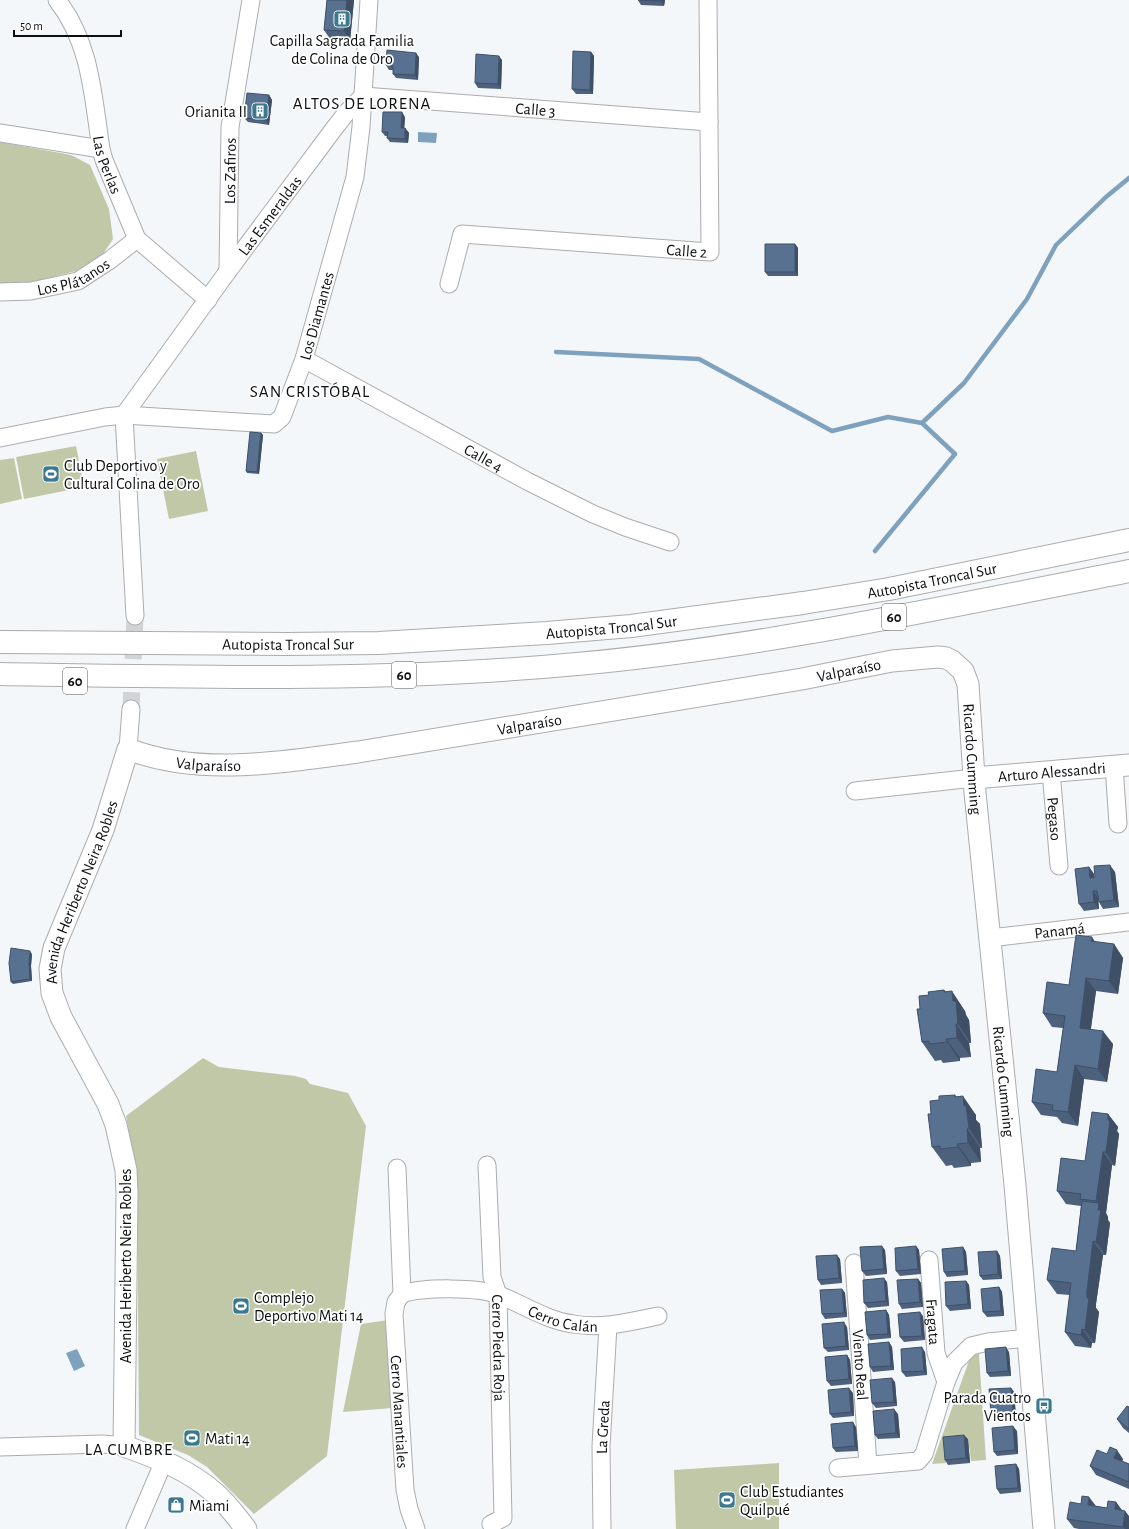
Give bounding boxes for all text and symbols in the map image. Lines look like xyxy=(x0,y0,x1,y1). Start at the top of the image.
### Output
building icon: Capilla Sagrada Familia de Colina de Oro xyxy=(332,9,352,29)
scale bar xyxy=(14,12,121,38)
text: 50 m xyxy=(20,20,43,32)
place label: Capilla Sagrada Familia de Colina de Oro xyxy=(270,33,414,67)
district label: ALTOS DE LORENA xyxy=(293,95,431,112)
street label: Calle 3 xyxy=(515,100,556,119)
building icon: Orianita II xyxy=(250,101,270,121)
place label: Orianita II xyxy=(185,104,247,120)
street label: Las Perlas xyxy=(90,135,124,196)
street label: Los Zafiros xyxy=(222,138,239,204)
street label: Las Esmeraldas xyxy=(236,173,305,259)
street label: Calle 2 xyxy=(666,242,708,261)
street label: Los Plátanos xyxy=(36,256,113,298)
street label: Los Diamantes xyxy=(297,270,337,362)
district label: SAN CRISTÓBAL xyxy=(250,382,370,400)
street label: Calle 4 xyxy=(461,441,506,475)
place label: Club Deportivo y Cultural Colina de Oro xyxy=(64,458,200,492)
sports icon: Club Deportivo y Cultural Colina de Oro xyxy=(41,464,61,484)
street label: Autopista Troncal Sur xyxy=(866,560,999,601)
road number: 60 xyxy=(882,604,906,630)
street label: Autopista Troncal Sur xyxy=(545,613,679,642)
street label: Autopista Troncal Sur xyxy=(222,636,355,653)
street label: Valparaíso xyxy=(816,656,883,685)
road number: 60 xyxy=(392,662,416,688)
road number: 60 xyxy=(63,668,87,694)
street label: Ricardo Cumming xyxy=(960,703,984,816)
street label: Valparaíso xyxy=(496,712,563,738)
street label: Valparaíso xyxy=(175,755,241,774)
street label: Arturo Alessandri xyxy=(997,760,1106,785)
street label: Pegaso xyxy=(1044,796,1064,841)
street label: Avenida Heriberto Neira Robles xyxy=(43,799,121,985)
street label: Panamá xyxy=(1033,920,1086,942)
street label: Ricardo Cumming xyxy=(990,1025,1017,1138)
street label: Avenida Heriberto Neira Robles xyxy=(118,1168,134,1364)
place label: Complejo Deportivo Mati 14 xyxy=(254,1290,364,1324)
street label: Cerro Piedra Roja xyxy=(489,1294,507,1402)
sports icon: Complejo Deportivo Mati 14 xyxy=(231,1296,251,1316)
street label: Fragata xyxy=(923,1298,942,1346)
street label: Cerro Calán xyxy=(525,1303,598,1335)
street label: Viento Real xyxy=(850,1329,870,1401)
street label: Cerro Manantiales xyxy=(388,1355,411,1469)
place label: Parada Cuatro Vientos xyxy=(943,1390,1031,1424)
bus stop icon: Parada Cuatro Vientos xyxy=(1034,1396,1054,1416)
street label: La Greda xyxy=(594,1400,613,1454)
sports icon: Mati 14 xyxy=(182,1428,202,1448)
place label: Mati 14 xyxy=(205,1431,250,1447)
district label: LA CUMBRE xyxy=(85,1441,173,1458)
place label: Club Estudiantes Quilpué xyxy=(740,1484,844,1519)
sports icon: Club Estudiantes Quilpué xyxy=(717,1490,737,1510)
shop icon: Miami xyxy=(166,1495,186,1515)
place label: Miami xyxy=(189,1498,229,1514)

